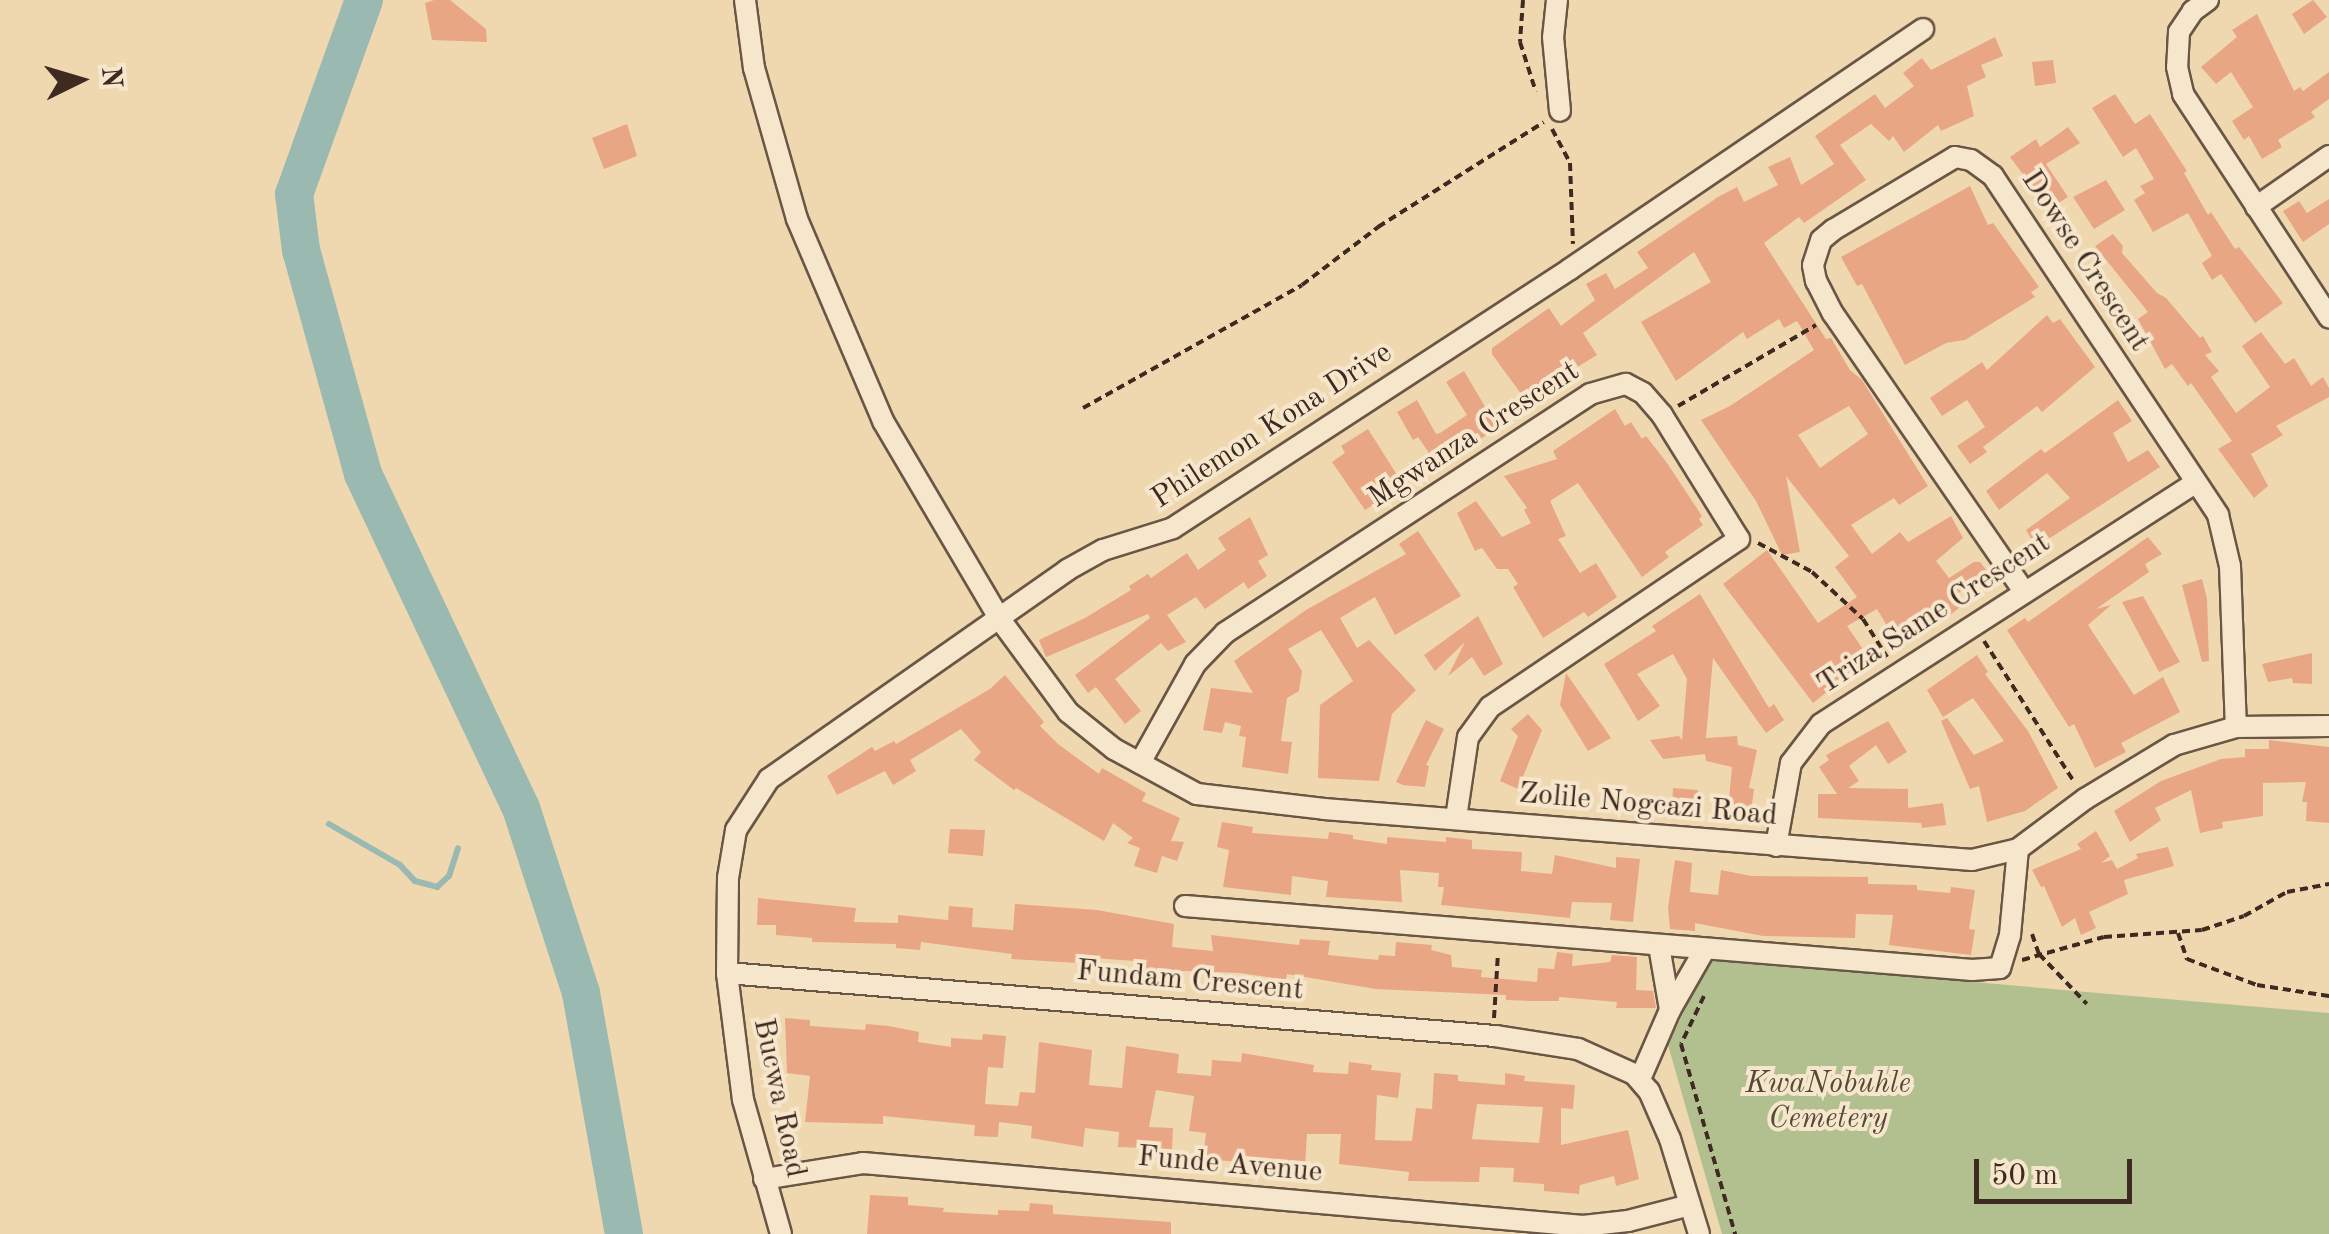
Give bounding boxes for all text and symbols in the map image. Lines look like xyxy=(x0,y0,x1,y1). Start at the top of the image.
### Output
north arrow xyxy=(30,30,130,130)
text: N xyxy=(95,66,125,89)
street label: Dowse Crescent xyxy=(2013,164,2157,358)
street label: Philemon Kona Drive xyxy=(1145,335,1399,517)
street label: Mgwanza Crescent xyxy=(1362,353,1586,517)
street label: Triza Same Crescent xyxy=(1811,525,2057,703)
street label: Zolile Nogcazi Road xyxy=(1517,776,1779,834)
street label: Fundam Crescent xyxy=(1075,953,1305,1009)
street label: Bucwa Road xyxy=(745,1015,813,1181)
park label: KwaNobuhle Cemetery xyxy=(1745,1066,1911,1136)
street label: Funde Avenue xyxy=(1136,1139,1324,1191)
scale bar xyxy=(1979,1139,2136,1201)
text: 50 m xyxy=(1991,1161,2058,1191)

